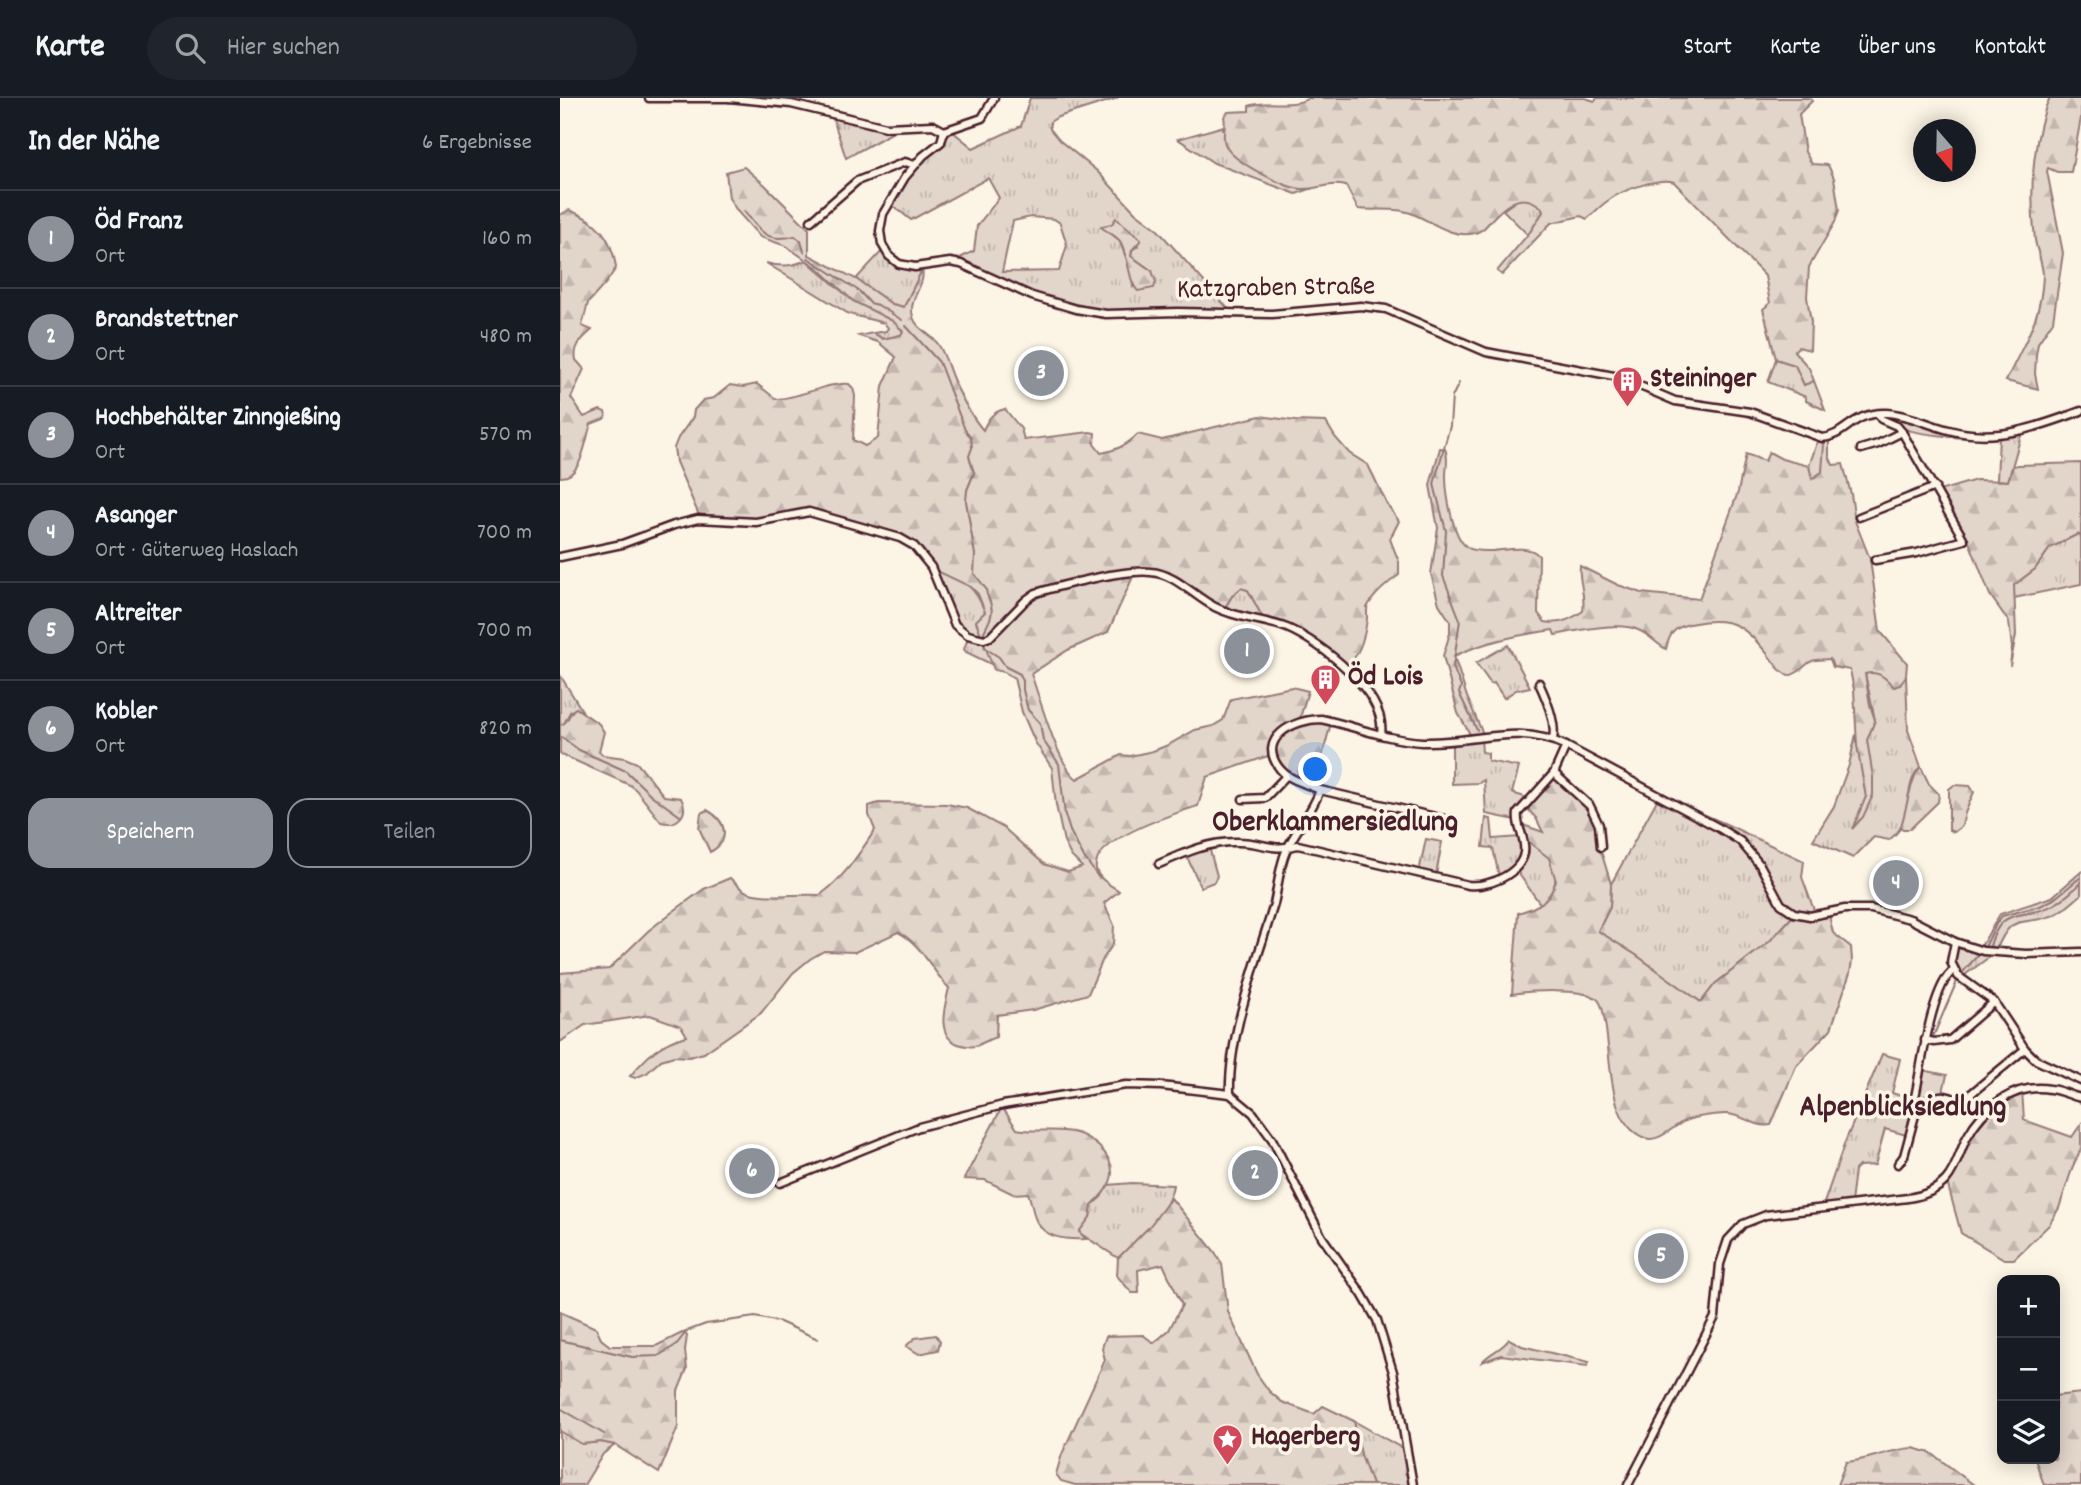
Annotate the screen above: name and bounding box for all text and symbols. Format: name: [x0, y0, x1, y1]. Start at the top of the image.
search box: [147, 17, 637, 80]
text: Karte: [35, 25, 105, 72]
icon: search: [171, 29, 209, 67]
text: Hier suchen: [227, 30, 340, 67]
text: Start: [1683, 31, 1732, 65]
text: Karte: [1770, 31, 1821, 65]
text: Über uns: [1859, 31, 1936, 65]
text: Kontakt: [1974, 31, 2046, 65]
north arrow: [1913, 119, 1976, 182]
text: In der Nähe: [28, 122, 160, 165]
text: 6 Ergebnisse: [422, 127, 532, 160]
text: Öd Franz: [95, 204, 183, 241]
text: 1: [48, 223, 54, 256]
text: 160 m: [482, 223, 532, 256]
text: Ort: [95, 241, 125, 274]
street label: Katzgraben Straße: [1176, 268, 1376, 312]
text: Brandstettner: [95, 302, 238, 339]
text: 2: [46, 321, 56, 354]
text: 480 m: [480, 321, 532, 354]
text: Ort: [95, 339, 125, 372]
pin: 3: [1018, 347, 1064, 399]
place label: Steininger: [1650, 361, 1757, 401]
building icon: Steininger: [1610, 364, 1644, 408]
text: Hochbehälter Zinngießing: [95, 400, 341, 437]
text: 3: [46, 419, 56, 452]
text: 570 m: [479, 419, 532, 452]
text: Ort: [95, 437, 125, 470]
text: Asanger: [95, 498, 177, 535]
text: 4: [46, 517, 56, 550]
text: 700 m: [477, 517, 532, 550]
text: Ort · Güterweg Haslach: [95, 535, 298, 568]
text: Altreiter: [95, 596, 182, 633]
text: 5: [46, 615, 56, 648]
text: 700 m: [477, 615, 532, 648]
pin: 1: [1224, 625, 1270, 677]
text: Ort: [95, 633, 125, 666]
place label: Öd Lois: [1348, 659, 1424, 699]
building icon: Öd Lois: [1308, 662, 1342, 706]
text: Kobler: [95, 694, 157, 731]
text: 6: [45, 713, 57, 746]
text: 820 m: [479, 713, 532, 746]
text: Ort: [95, 731, 125, 764]
your location: [1298, 752, 1332, 786]
button: Speichern: [28, 798, 273, 868]
button: Teilen: [287, 798, 532, 868]
district label: Oberklammersiedlung: [1212, 803, 1458, 846]
pin: 4: [1873, 857, 1919, 909]
district label: Alpenblicksiedlung: [1800, 1088, 2006, 1131]
pin: 6: [729, 1145, 775, 1197]
pin: 2: [1232, 1147, 1278, 1199]
pin: 5: [1638, 1230, 1684, 1282]
map controls: [1997, 1275, 2060, 1464]
button: +: [1997, 1275, 2060, 1338]
button: −: [1997, 1338, 2060, 1401]
button: layers: [1997, 1401, 2060, 1464]
place label: Hagerberg: [1251, 1419, 1361, 1459]
place icon: Hagerberg: [1211, 1422, 1245, 1466]

